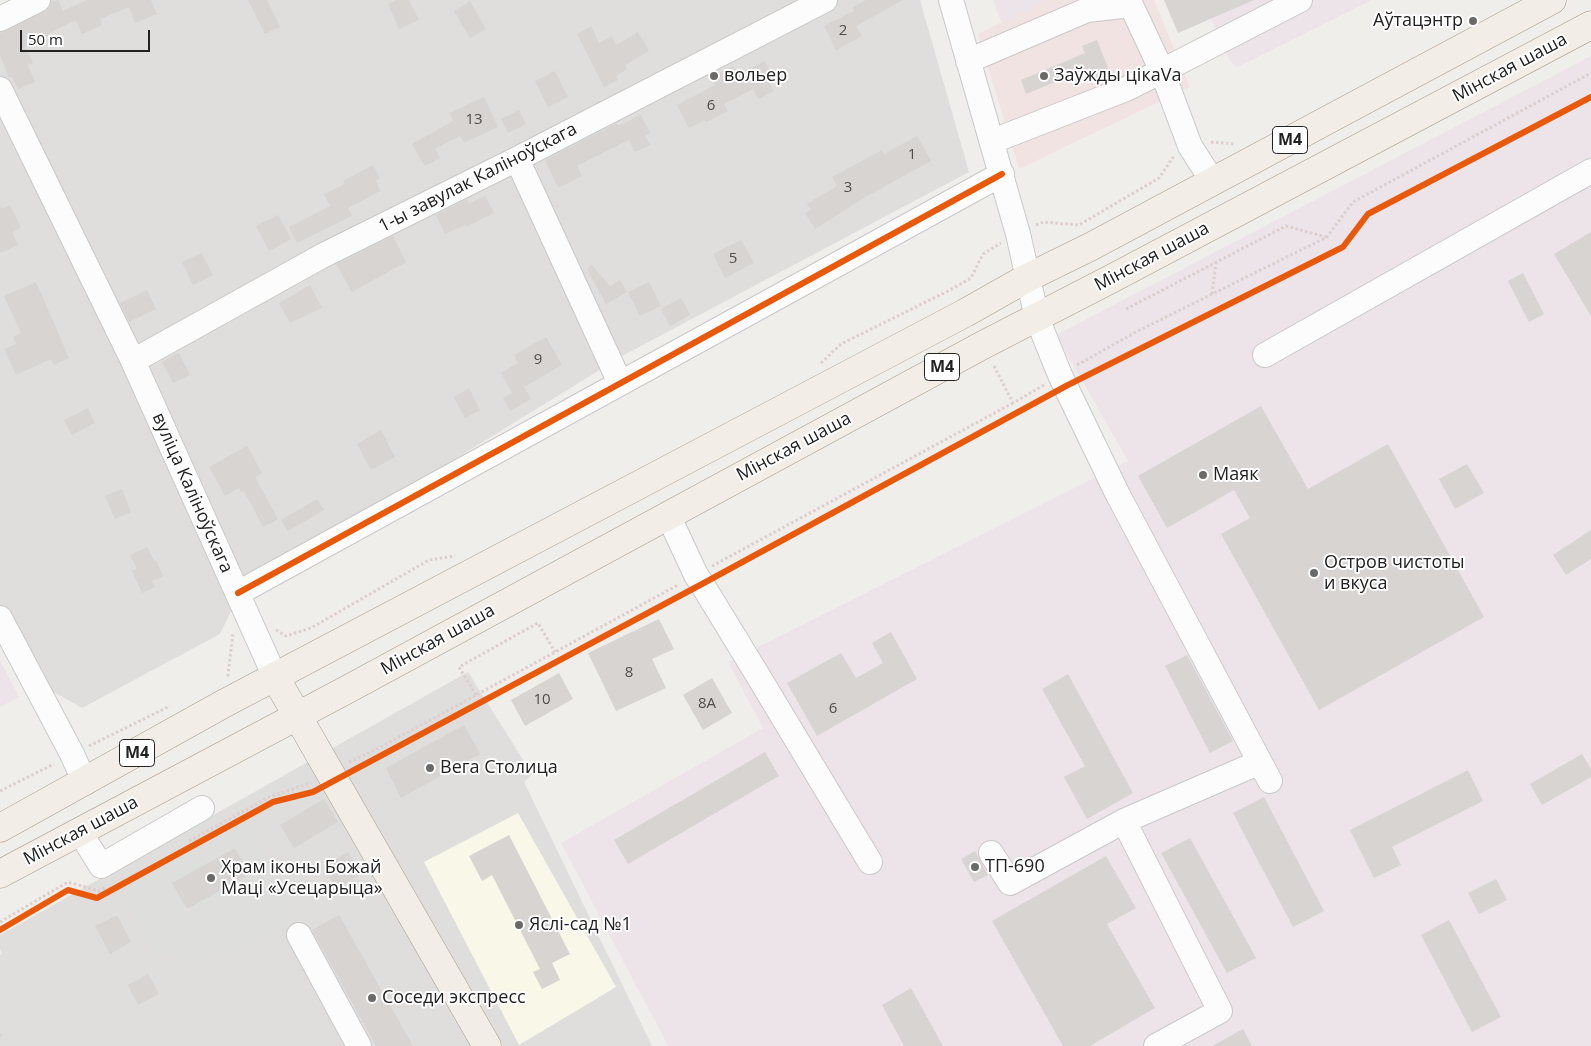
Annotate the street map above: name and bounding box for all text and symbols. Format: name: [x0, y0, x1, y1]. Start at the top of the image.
place label: Аўтацэнтр: [1373, 10, 1463, 32]
marker: Аўтацэнтр: [1467, 15, 1479, 27]
scale bar: [22, 20, 152, 52]
house number: 2: [839, 22, 847, 40]
text: 50 m: [28, 29, 63, 49]
street label: Мінская шаша: [1449, 29, 1571, 107]
place label: вольер: [724, 65, 787, 87]
place label: Заўжды цікаVа: [1054, 65, 1181, 87]
marker: вольер: [708, 70, 720, 82]
marker: Заўжды цікаVа: [1038, 70, 1050, 82]
house number: 6: [707, 97, 715, 115]
house number: 13: [465, 111, 483, 129]
street label: 1-ы завулак Каліноўскага: [375, 119, 581, 237]
road number: М4: [1272, 126, 1308, 154]
house number: 1: [908, 146, 916, 164]
house number: 3: [844, 179, 852, 197]
street label: Мінская шаша: [1091, 218, 1213, 296]
house number: 5: [729, 250, 737, 268]
house number: 9: [534, 351, 542, 369]
road number: М4: [924, 354, 960, 381]
street label: Мінская шаша: [733, 408, 855, 486]
street label: вуліца Каліноўскага: [147, 410, 237, 576]
place label: Маяк: [1213, 464, 1258, 486]
marker: Маяк: [1197, 469, 1209, 481]
place label: Остров чистоты и вкуса: [1324, 552, 1465, 594]
marker: Остров чистоты и вкуса: [1308, 567, 1320, 579]
street label: Мінская шаша: [377, 600, 499, 680]
house number: 8: [625, 664, 633, 682]
house number: 10: [533, 691, 551, 709]
house number: 8А: [698, 695, 716, 713]
house number: 6: [829, 700, 837, 718]
road number: М4: [120, 740, 154, 766]
place label: Вега Столица: [440, 757, 558, 779]
marker: Вега Столица: [424, 762, 436, 774]
street label: Мінская шаша: [20, 792, 142, 870]
place label: ТП-690: [985, 856, 1045, 878]
place label: Храм іконы Божай Маці «Усецарыца»: [221, 857, 383, 900]
marker: ТП-690: [969, 861, 981, 873]
marker: Храм іконы Божай Маці «Усецарыца»: [205, 872, 217, 884]
place label: Яслі-сад №1: [529, 914, 632, 936]
marker: Яслі-сад №1: [513, 919, 525, 931]
place label: Соседи экспресс: [382, 987, 526, 1009]
marker: Соседи экспресс: [366, 992, 378, 1004]

